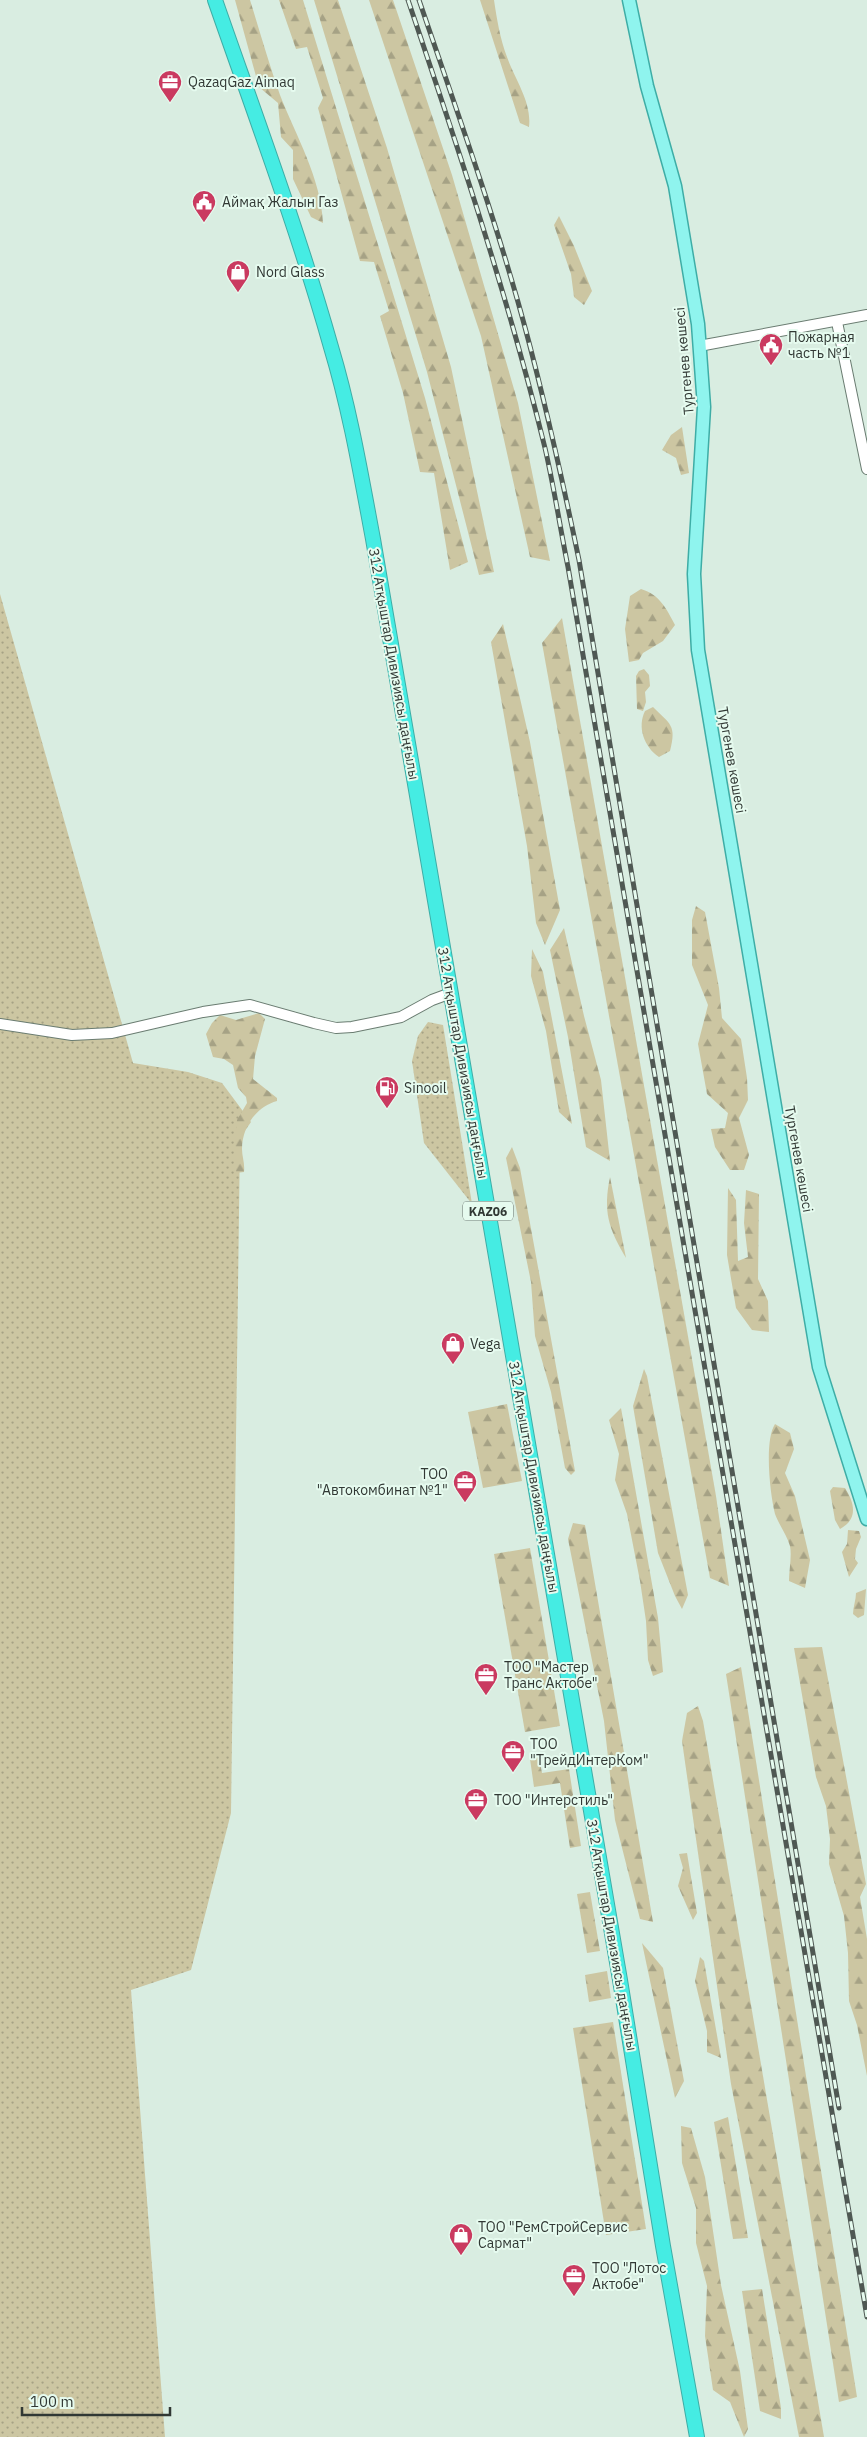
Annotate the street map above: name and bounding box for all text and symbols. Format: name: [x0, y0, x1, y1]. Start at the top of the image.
office icon: QazaqGaz Aimaq: [157, 69, 183, 103]
place label: QazaqGaz Aimaq: [188, 73, 295, 91]
public building icon: Аймақ Жалын Газ: [191, 189, 217, 223]
place label: Аймақ Жалын Газ: [222, 193, 339, 211]
shop icon: Nord Glass: [225, 259, 251, 293]
place label: Nord Glass: [256, 263, 325, 281]
street label: Тургенев көшесі: [670, 307, 698, 415]
place label: Пожарная часть №1: [788, 328, 855, 362]
public building icon: Пожарная часть №1: [758, 332, 784, 366]
street label: 312 Атқыштар Дивизиясы даңғылы: [365, 547, 423, 781]
street label: Тургенев көшесі: [714, 705, 750, 815]
street label: 312 Атқыштар Дивизиясы даңғылы: [434, 946, 492, 1180]
fuel station icon: Sinooil: [374, 1075, 400, 1109]
place label: Sinooil: [404, 1079, 447, 1097]
street label: Тургенев көшесі: [781, 1104, 817, 1214]
road number: KАZ06: [463, 1202, 513, 1220]
shop icon: Vega: [440, 1331, 466, 1365]
place label: Vega: [470, 1335, 501, 1353]
street label: 312 Атқыштар Дивизиясы даңғылы: [505, 1360, 563, 1594]
place label: ТОО "Автокомбинат №1": [317, 1465, 448, 1499]
office icon: ТОО "Автокомбинат №1": [452, 1469, 478, 1503]
place label: ТОО "Мастер Транс Актобе": [504, 1658, 598, 1692]
office icon: ТОО "Мастер Транс Актобе": [473, 1662, 499, 1696]
place label: ТОО "ТрейдИнтерКом": [530, 1735, 649, 1769]
office icon: ТОО "ТрейдИнтерКом": [500, 1739, 526, 1773]
office icon: ТОО "Интерстиль": [463, 1787, 489, 1821]
place label: ТОО "Интерстиль": [494, 1791, 613, 1809]
street label: 312 Атқыштар Дивизиясы даңғылы: [583, 1818, 641, 2052]
place label: ТОО "РемСтройСервис Сармат": [478, 2218, 627, 2252]
shop icon: ТОО "РемСтройСервис Сармат": [448, 2222, 474, 2256]
place label: ТОО "Лотос Актобе": [592, 2259, 666, 2293]
office icon: ТОО "Лотос Актобе": [561, 2263, 587, 2297]
scale bar: [22, 2384, 170, 2416]
text: 100 m: [30, 2392, 74, 2411]

